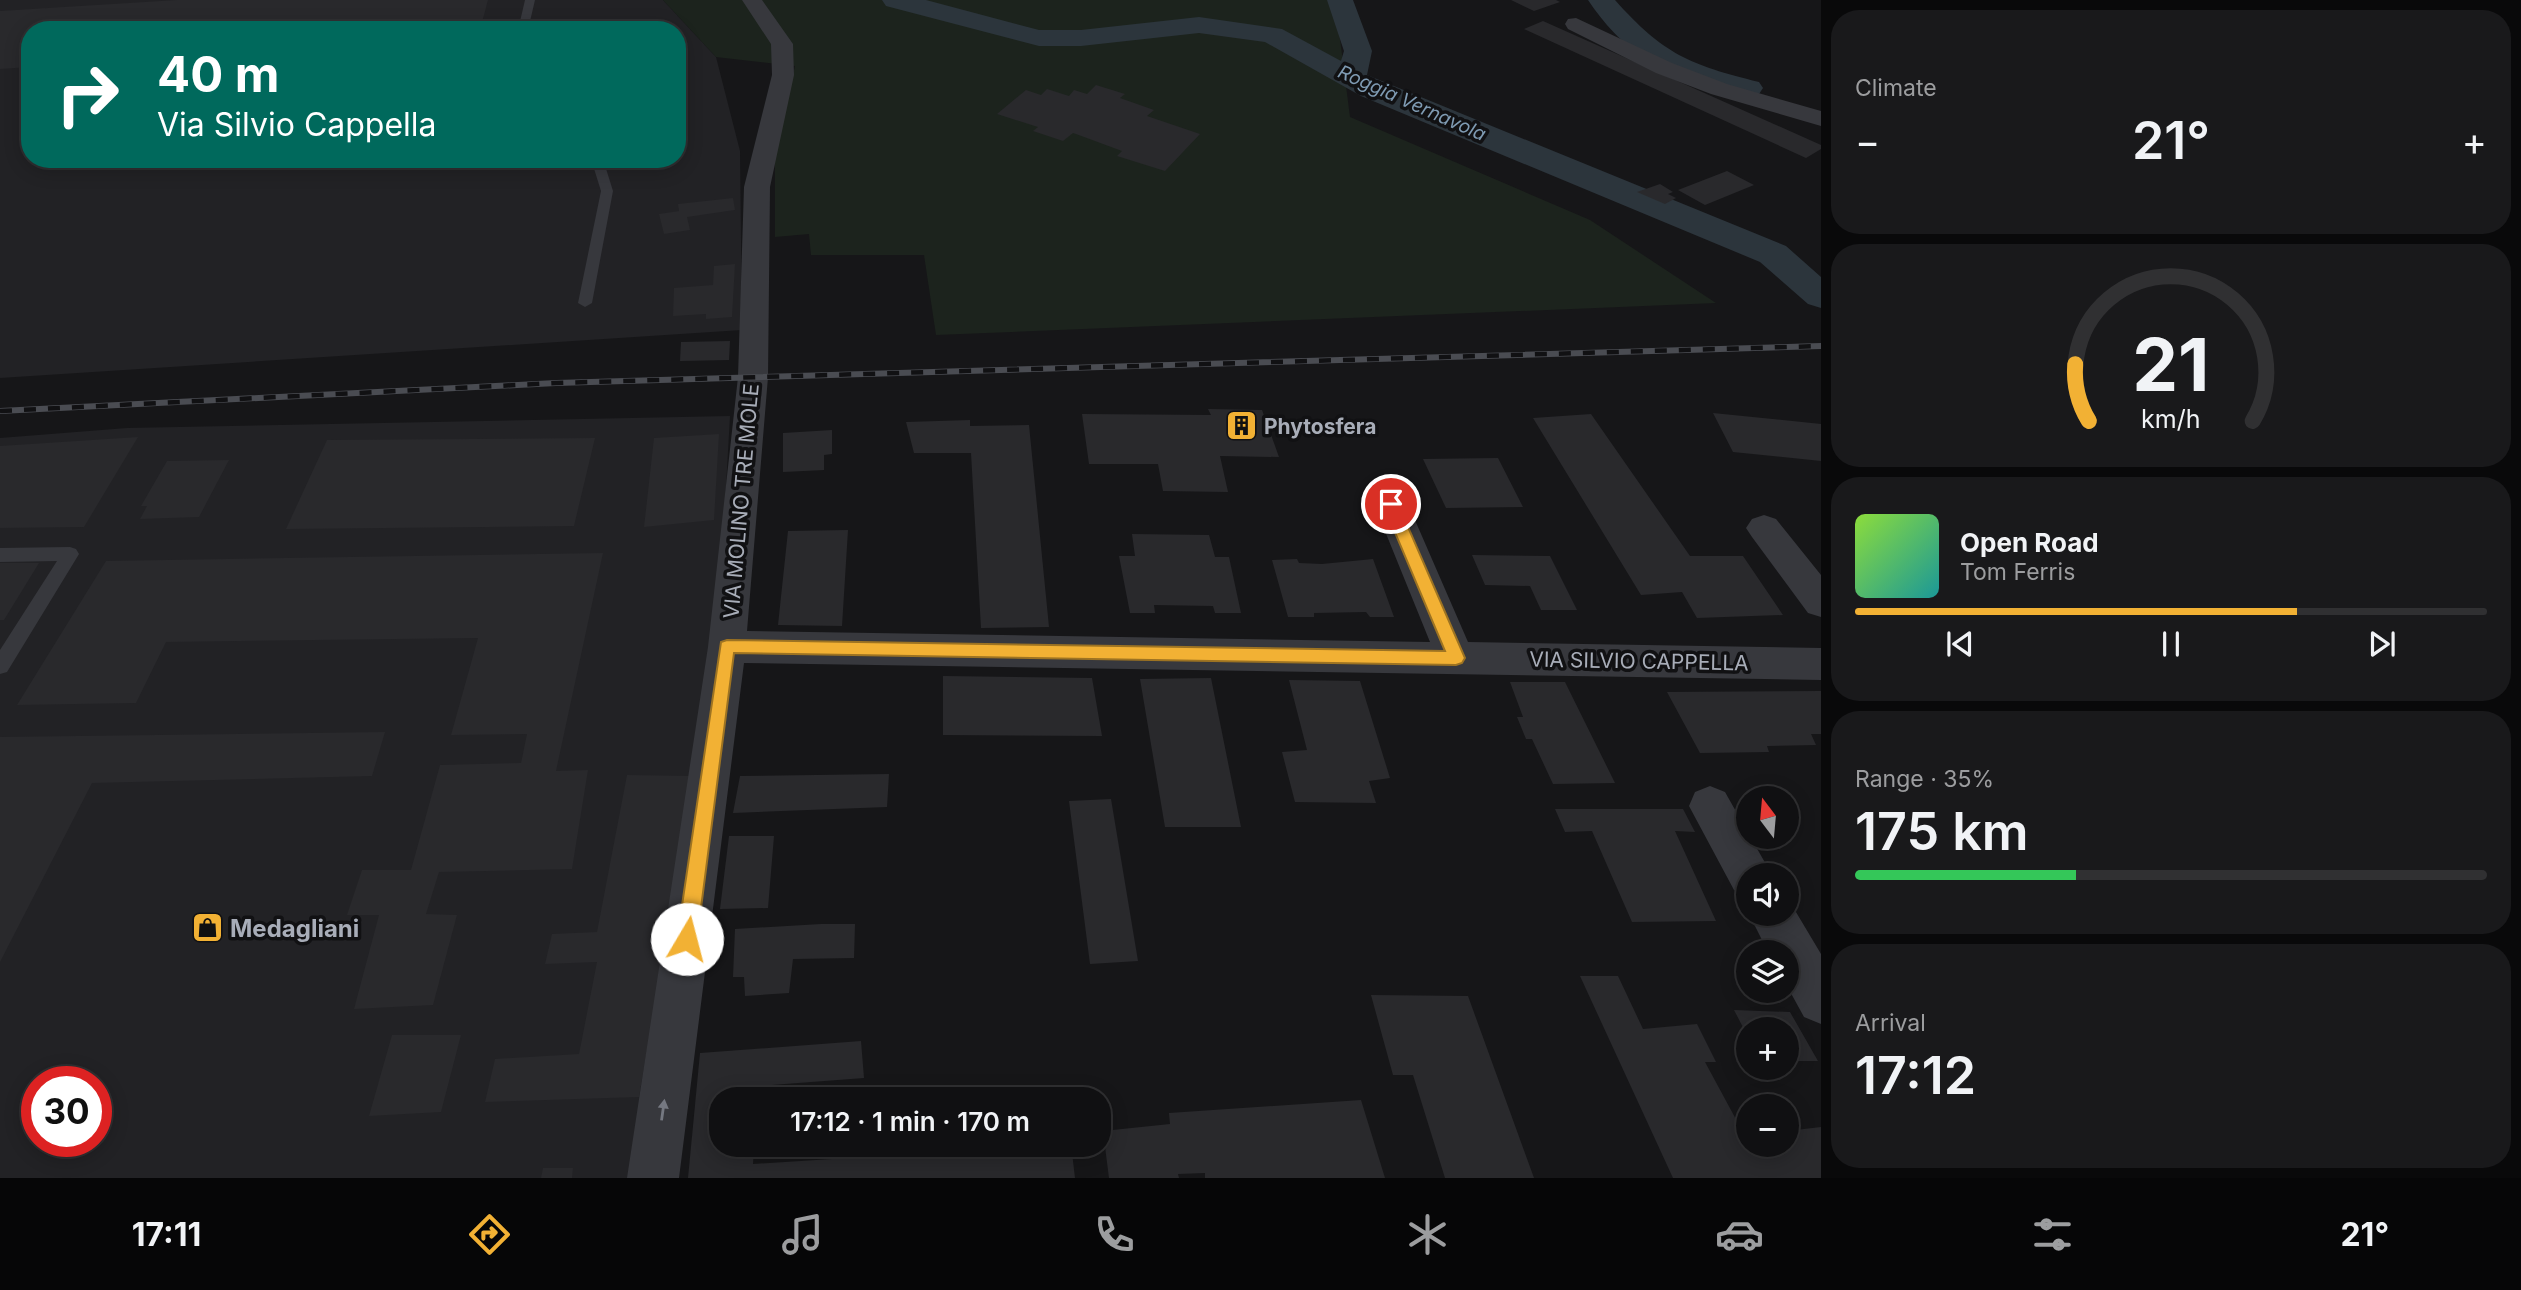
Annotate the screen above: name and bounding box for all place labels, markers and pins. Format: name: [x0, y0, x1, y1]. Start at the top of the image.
building icon: Phytosfera: [1224, 409, 1258, 443]
place label: Phytosfera: [1264, 414, 1376, 439]
pin: [1361, 474, 1421, 534]
shop icon: Medagliani: [190, 911, 224, 945]
place label: Medagliani: [230, 914, 359, 943]

